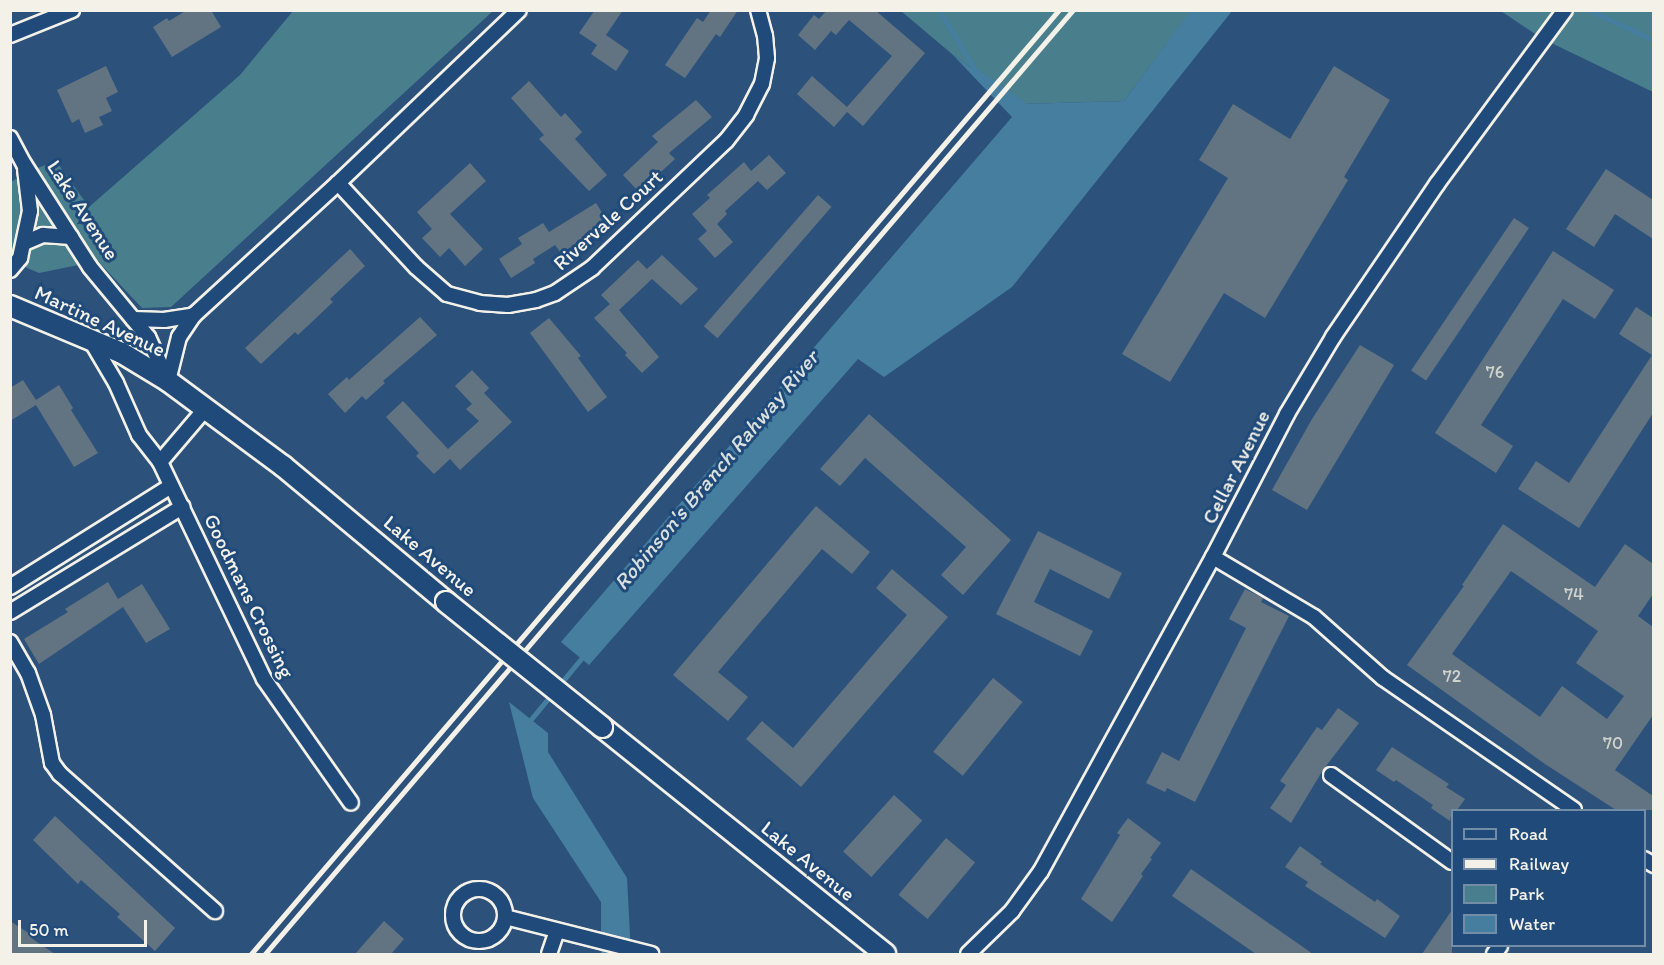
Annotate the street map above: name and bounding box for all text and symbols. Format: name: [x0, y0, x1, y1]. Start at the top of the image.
street label: Lake Avenue: [42, 156, 124, 264]
street label: Rivervale Court: [548, 164, 668, 276]
street label: Martine Avenue: [31, 280, 169, 362]
water label: Robinson's Branch Rahway River: [608, 345, 824, 595]
house number: 76: [1486, 361, 1504, 383]
street label: Cellar Avenue: [1197, 406, 1275, 528]
street label: Goodmans Crossing: [198, 509, 300, 683]
street label: Lake Avenue: [379, 510, 481, 602]
house number: 74: [1564, 583, 1584, 605]
house number: 72: [1443, 665, 1461, 687]
house number: 70: [1603, 732, 1623, 754]
legend: [1451, 809, 1646, 947]
street label: Lake Avenue: [756, 816, 860, 906]
text: Road: [1509, 823, 1548, 845]
text: Railway: [1509, 853, 1569, 875]
text: Park: [1509, 883, 1544, 905]
scale bar: [21, 908, 150, 946]
text: Water: [1509, 913, 1555, 935]
text: 50 m: [29, 919, 69, 941]

